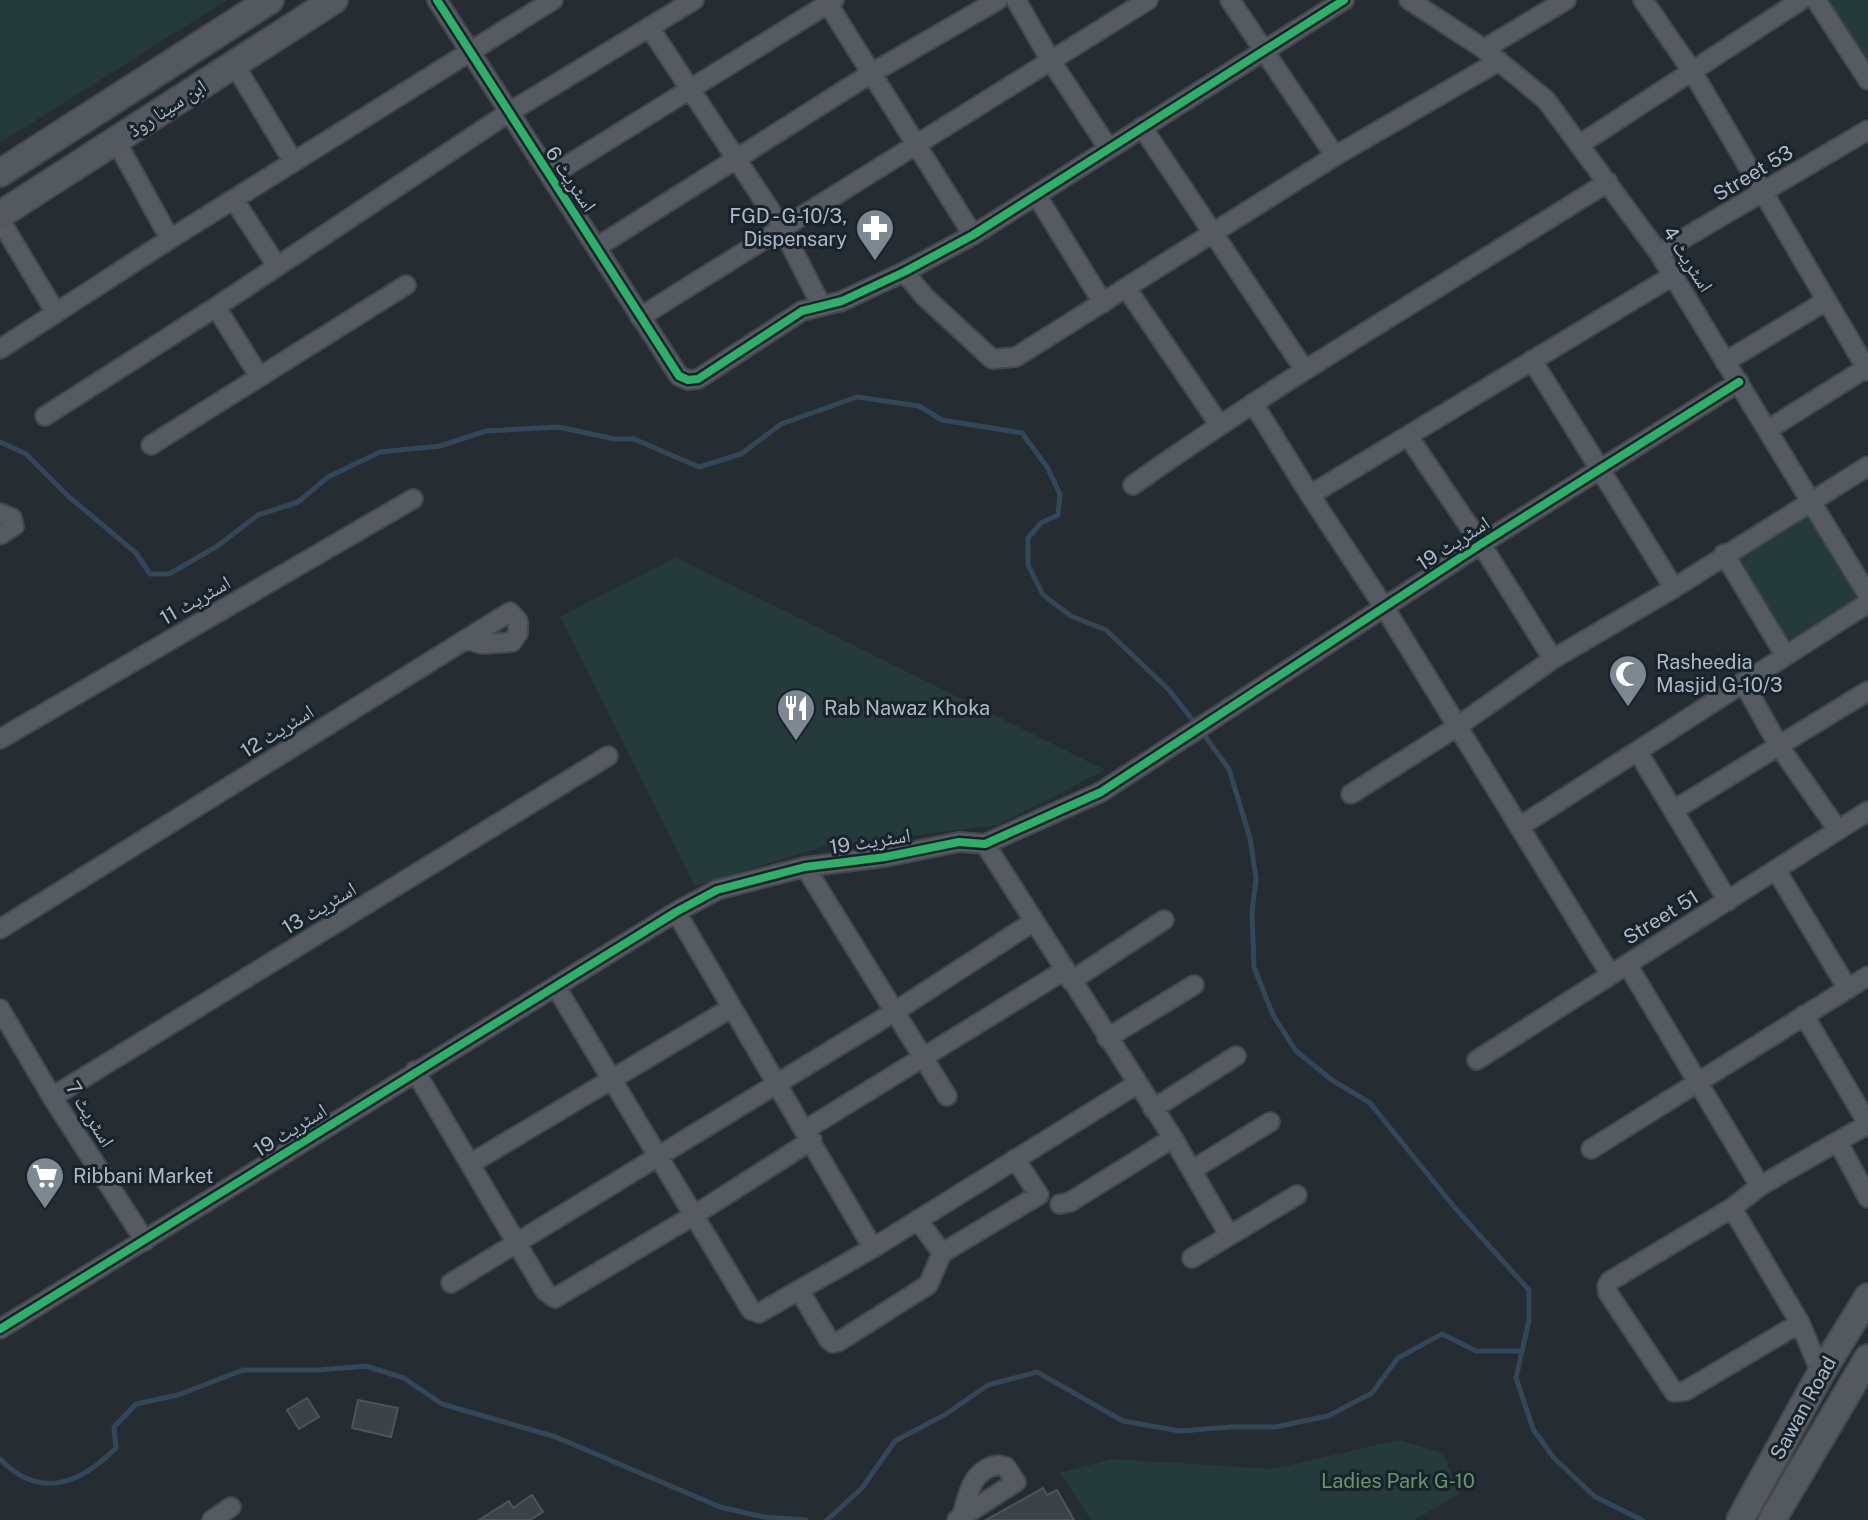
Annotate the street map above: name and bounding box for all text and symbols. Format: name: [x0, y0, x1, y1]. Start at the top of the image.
street label: ابن سینا روڈ: [123, 74, 211, 142]
street label: Street 53: [1709, 140, 1797, 206]
street label: اسٹریٹ 6: [540, 142, 602, 216]
place label: FGD - G-10/3, Dispensary: [729, 204, 847, 251]
pharmacy icon: FGD - G-10/3, Dispensary: [854, 207, 896, 262]
street label: اسٹریٹ 4: [1658, 221, 1718, 297]
street label: اسٹریٹ 19: [1412, 511, 1494, 575]
street label: اسٹریٹ 11: [155, 570, 235, 630]
place label: Rasheedia Masjid G-10/3: [1656, 650, 1783, 697]
mosque icon: Rasheedia Masjid G-10/3: [1607, 653, 1649, 708]
restaurant icon: Rab Nawaz Khoka: [775, 687, 817, 742]
place label: Rab Nawaz Khoka: [824, 696, 990, 720]
street label: اسٹریٹ 12: [236, 699, 318, 763]
street label: اسٹریٹ 19: [828, 823, 912, 859]
street label: اسٹریٹ 13: [278, 877, 360, 939]
street label: Street 51: [1619, 885, 1703, 949]
street label: اسٹریٹ 7: [60, 1077, 120, 1151]
street label: اسٹریٹ 19: [249, 1098, 331, 1162]
supermarket icon: Ribbani Market: [24, 1155, 66, 1210]
place label: Ribbani Market: [73, 1164, 214, 1188]
street label: Sawan Road: [1765, 1352, 1841, 1464]
park label: Ladies Park G-10: [1321, 1469, 1475, 1493]

